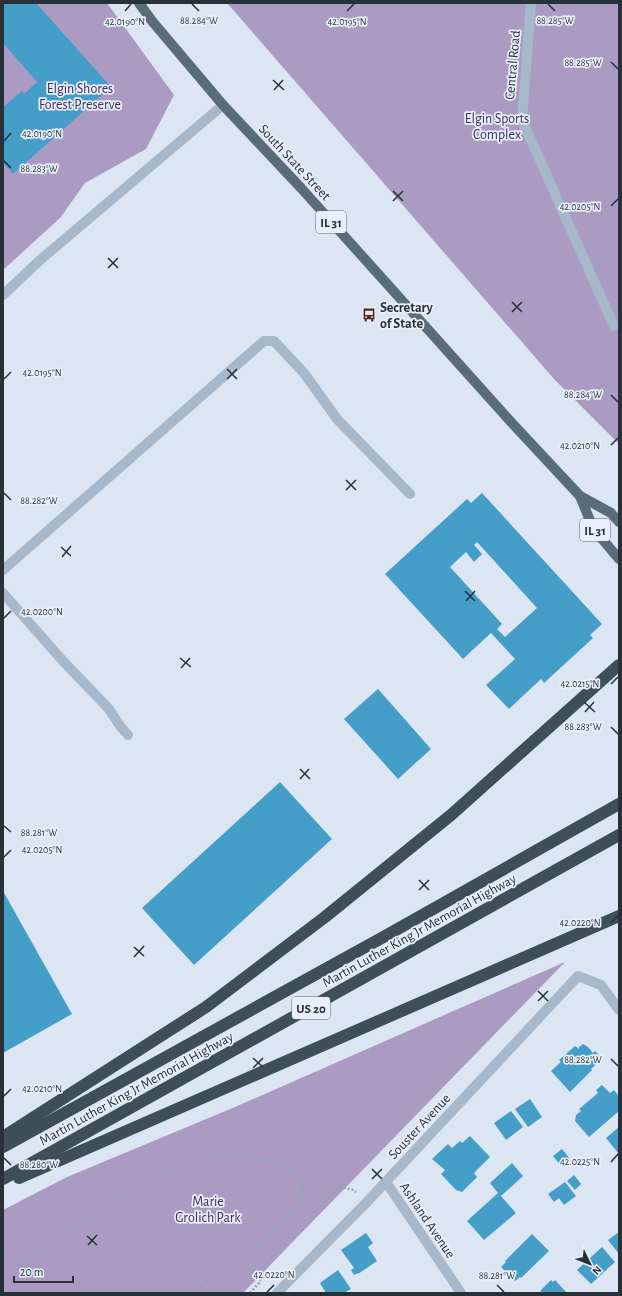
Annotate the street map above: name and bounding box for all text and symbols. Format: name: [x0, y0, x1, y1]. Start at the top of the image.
text: 88.284°W: [180, 16, 218, 26]
text: 88.285°W: [536, 16, 574, 26]
text: 42.0190°N: [105, 17, 145, 27]
text: 42.0195°N: [327, 17, 367, 27]
street label: Central Road: [503, 30, 523, 100]
text: 88.285°W: [564, 58, 602, 68]
park label: Elgin Shores Forest Preserve: [39, 82, 121, 112]
park label: Elgin Sports Complex: [465, 112, 529, 142]
street label: South State Street: [256, 122, 333, 204]
text: 42.0190°N: [22, 129, 62, 139]
text: 88.283°W: [20, 164, 58, 174]
text: 42.0205°N: [560, 202, 600, 212]
road number: IL 31: [316, 211, 346, 233]
place label: Secretary of State: [380, 301, 433, 331]
bus stop icon: Secretary of State: [361, 307, 377, 323]
text: 42.0195°N: [22, 368, 62, 378]
text: 88.284°W: [564, 390, 602, 400]
text: 42.0210°N: [560, 441, 600, 451]
text: 88.282°W: [20, 496, 58, 506]
road number: IL 31: [580, 519, 610, 541]
text: 42.0200°N: [21, 607, 63, 617]
text: 42.0215°N: [561, 679, 599, 689]
text: 88.283°W: [564, 722, 602, 732]
text: 88.281°W: [21, 828, 57, 838]
text: 42.0205°N: [22, 845, 62, 855]
street label: Martin Luther King Jr Memorial Highway: [320, 872, 519, 990]
text: 42.0220°N: [559, 918, 601, 928]
road number: US 20: [292, 997, 330, 1019]
street label: Martin Luther King Jr Memorial Highway: [37, 1030, 236, 1148]
text: 88.282°W: [564, 1055, 602, 1065]
text: 42.0210°N: [22, 1084, 62, 1094]
street label: Souster Avenue: [386, 1091, 453, 1162]
text: 42.0225°N: [560, 1157, 600, 1167]
text: 88.280°W: [20, 1160, 58, 1170]
street label: Ashland Avenue: [397, 1180, 458, 1261]
park label: Marie Grolich Park: [175, 1195, 241, 1225]
north arrow: [570, 1244, 610, 1284]
scale bar: [14, 1258, 73, 1284]
text: N: [590, 1264, 604, 1277]
text: 20 m: [20, 1266, 43, 1278]
text: 42.0220°N: [253, 1270, 295, 1280]
text: 88.281°W: [479, 1271, 515, 1281]

